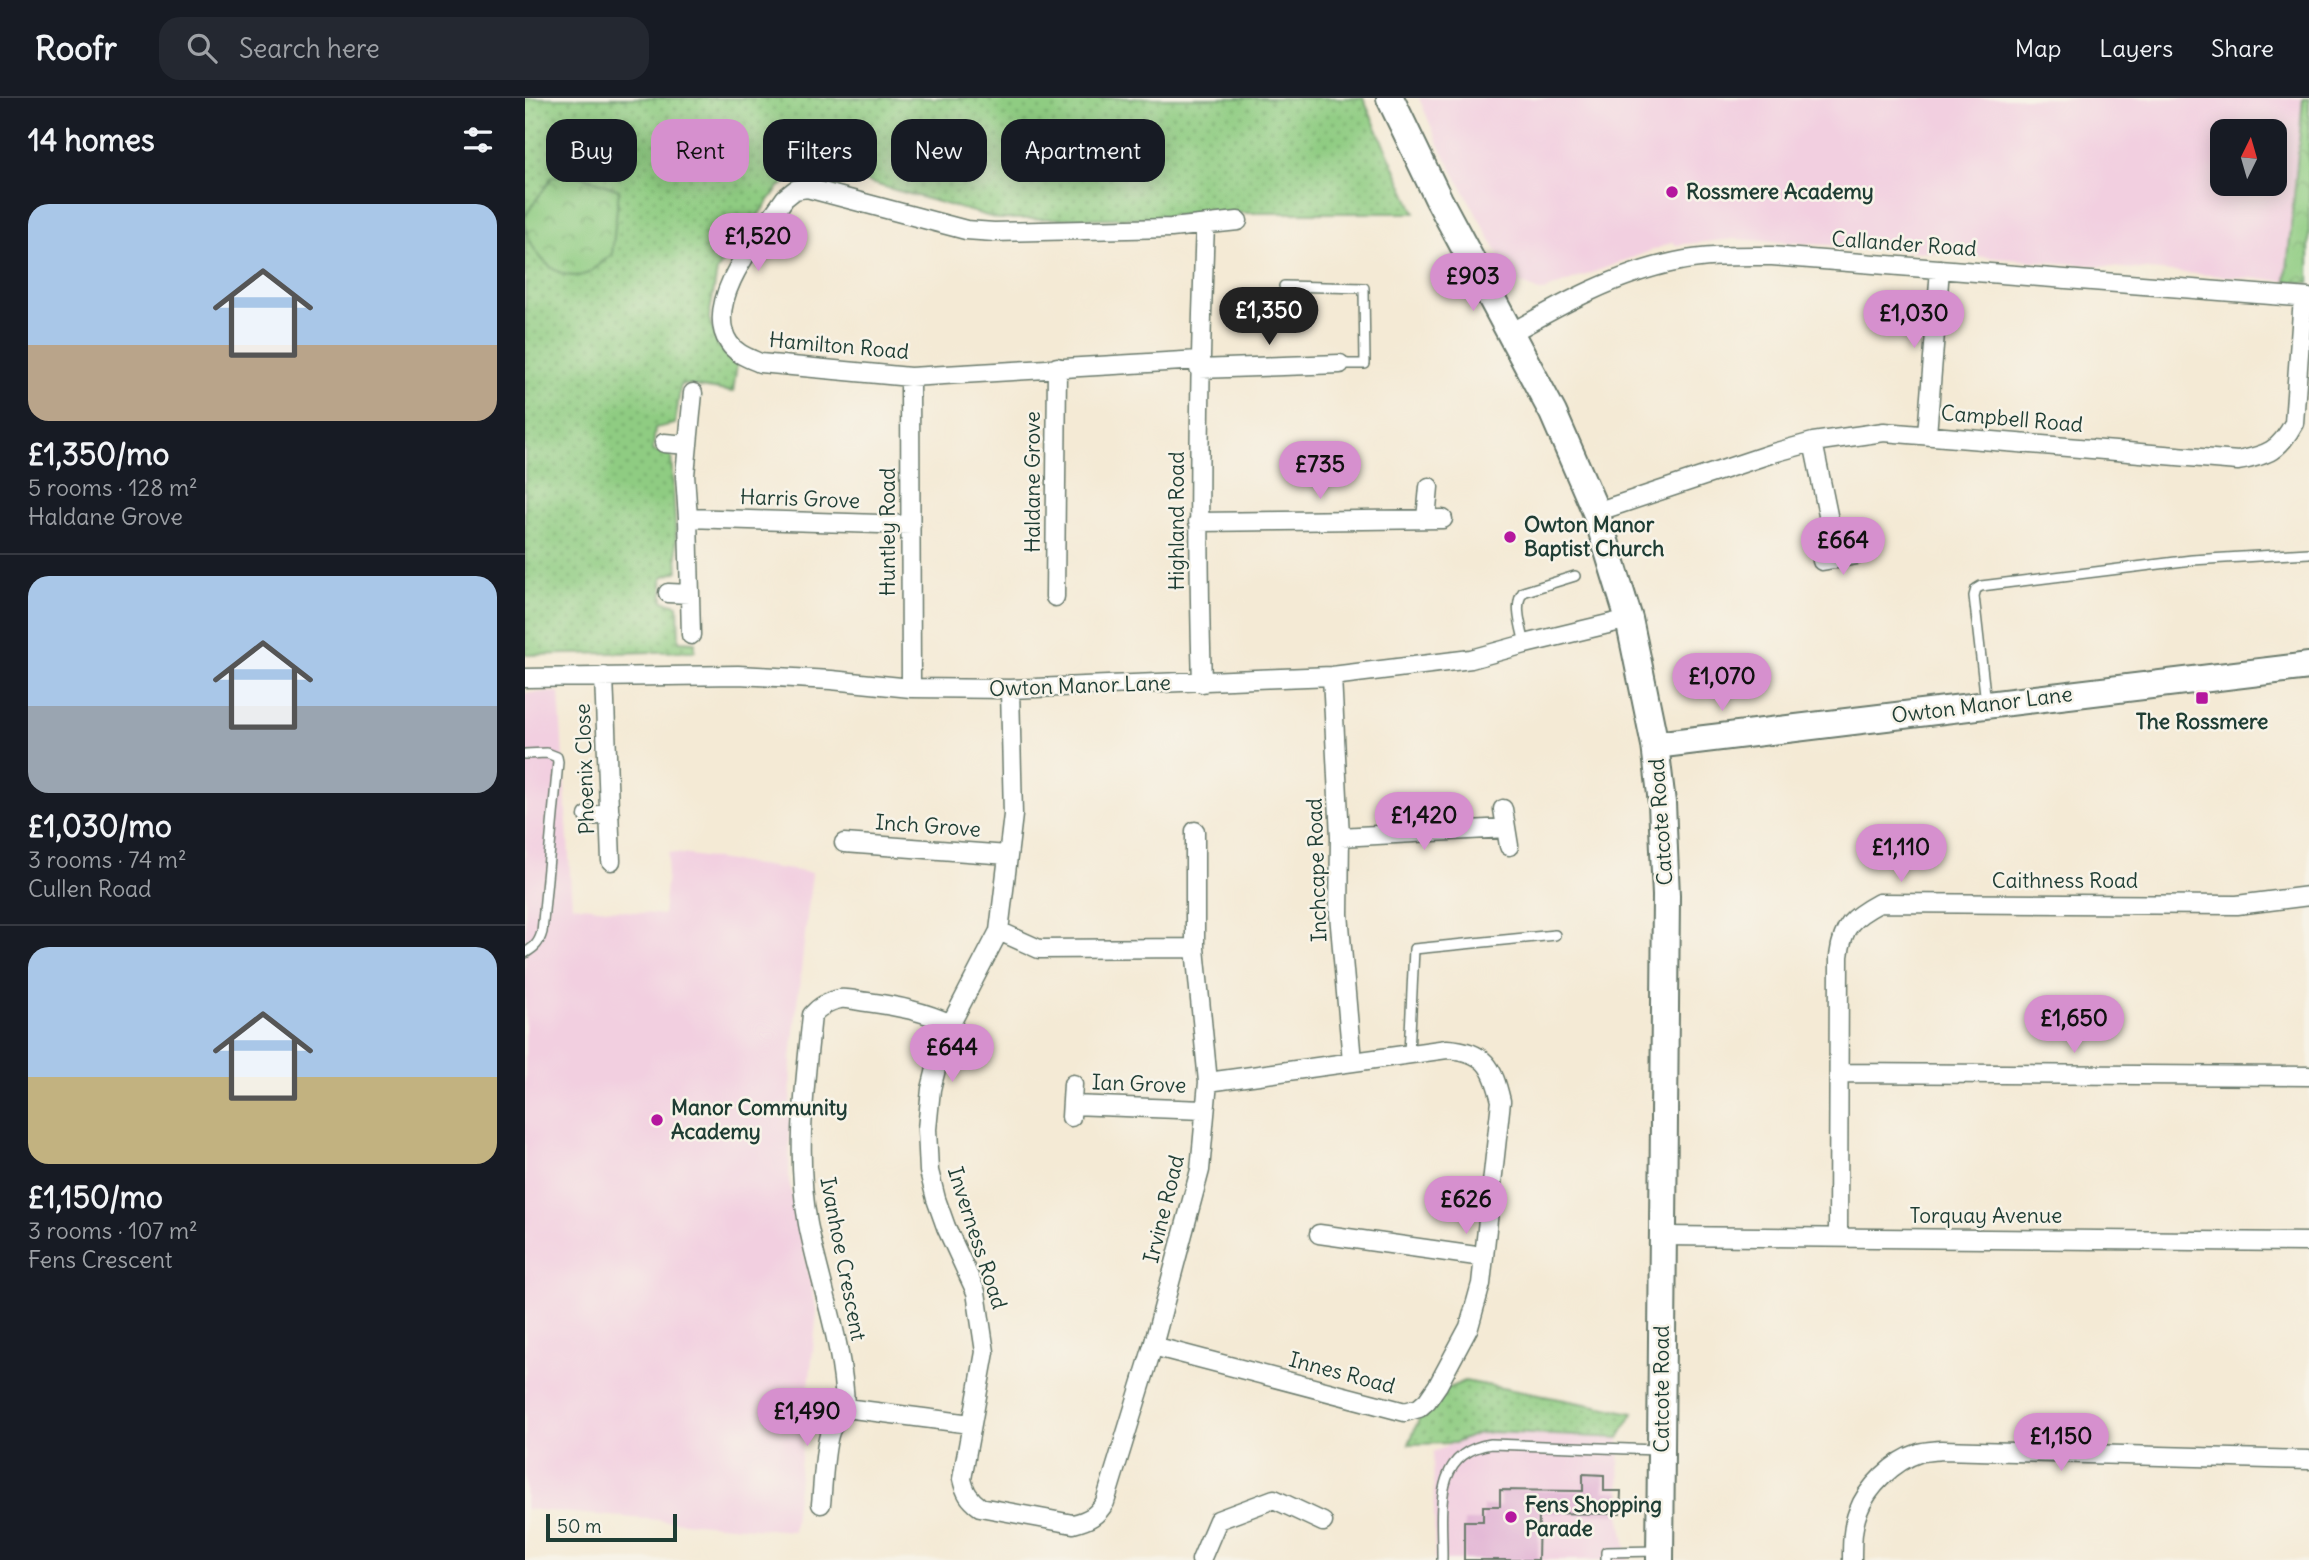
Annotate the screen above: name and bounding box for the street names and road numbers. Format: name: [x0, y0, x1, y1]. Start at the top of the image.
street label: Callander Road: [1830, 225, 1978, 262]
street label: Hamilton Road: [768, 326, 910, 365]
street label: Campbell Road: [1940, 399, 2084, 438]
street label: Haldane Grove: [1019, 411, 1046, 553]
street label: Highland Road: [1163, 451, 1190, 591]
street label: Huntley Road: [874, 468, 901, 596]
street label: Harris Grove: [739, 483, 861, 514]
street label: Owton Manor Lane: [989, 669, 1171, 702]
street label: Owton Manor Lane: [1890, 680, 2074, 729]
street label: Phoenix Close: [569, 703, 600, 835]
street label: Catcote Road: [1643, 758, 1678, 886]
street label: Inchcape Road: [1300, 798, 1333, 942]
street label: Inch Grove: [874, 808, 982, 843]
street label: Caithness Road: [1992, 867, 2138, 894]
street label: Ian Grove: [1091, 1068, 1187, 1099]
street label: Irvine Road: [1137, 1152, 1190, 1266]
street label: Inverness Road: [942, 1163, 1013, 1312]
street label: Ivanhoe Crescent: [814, 1175, 873, 1343]
street label: Torquay Avenue: [1910, 1202, 2062, 1229]
street label: Catcote Road: [1648, 1325, 1675, 1453]
street label: Innes Road: [1286, 1345, 1398, 1400]

